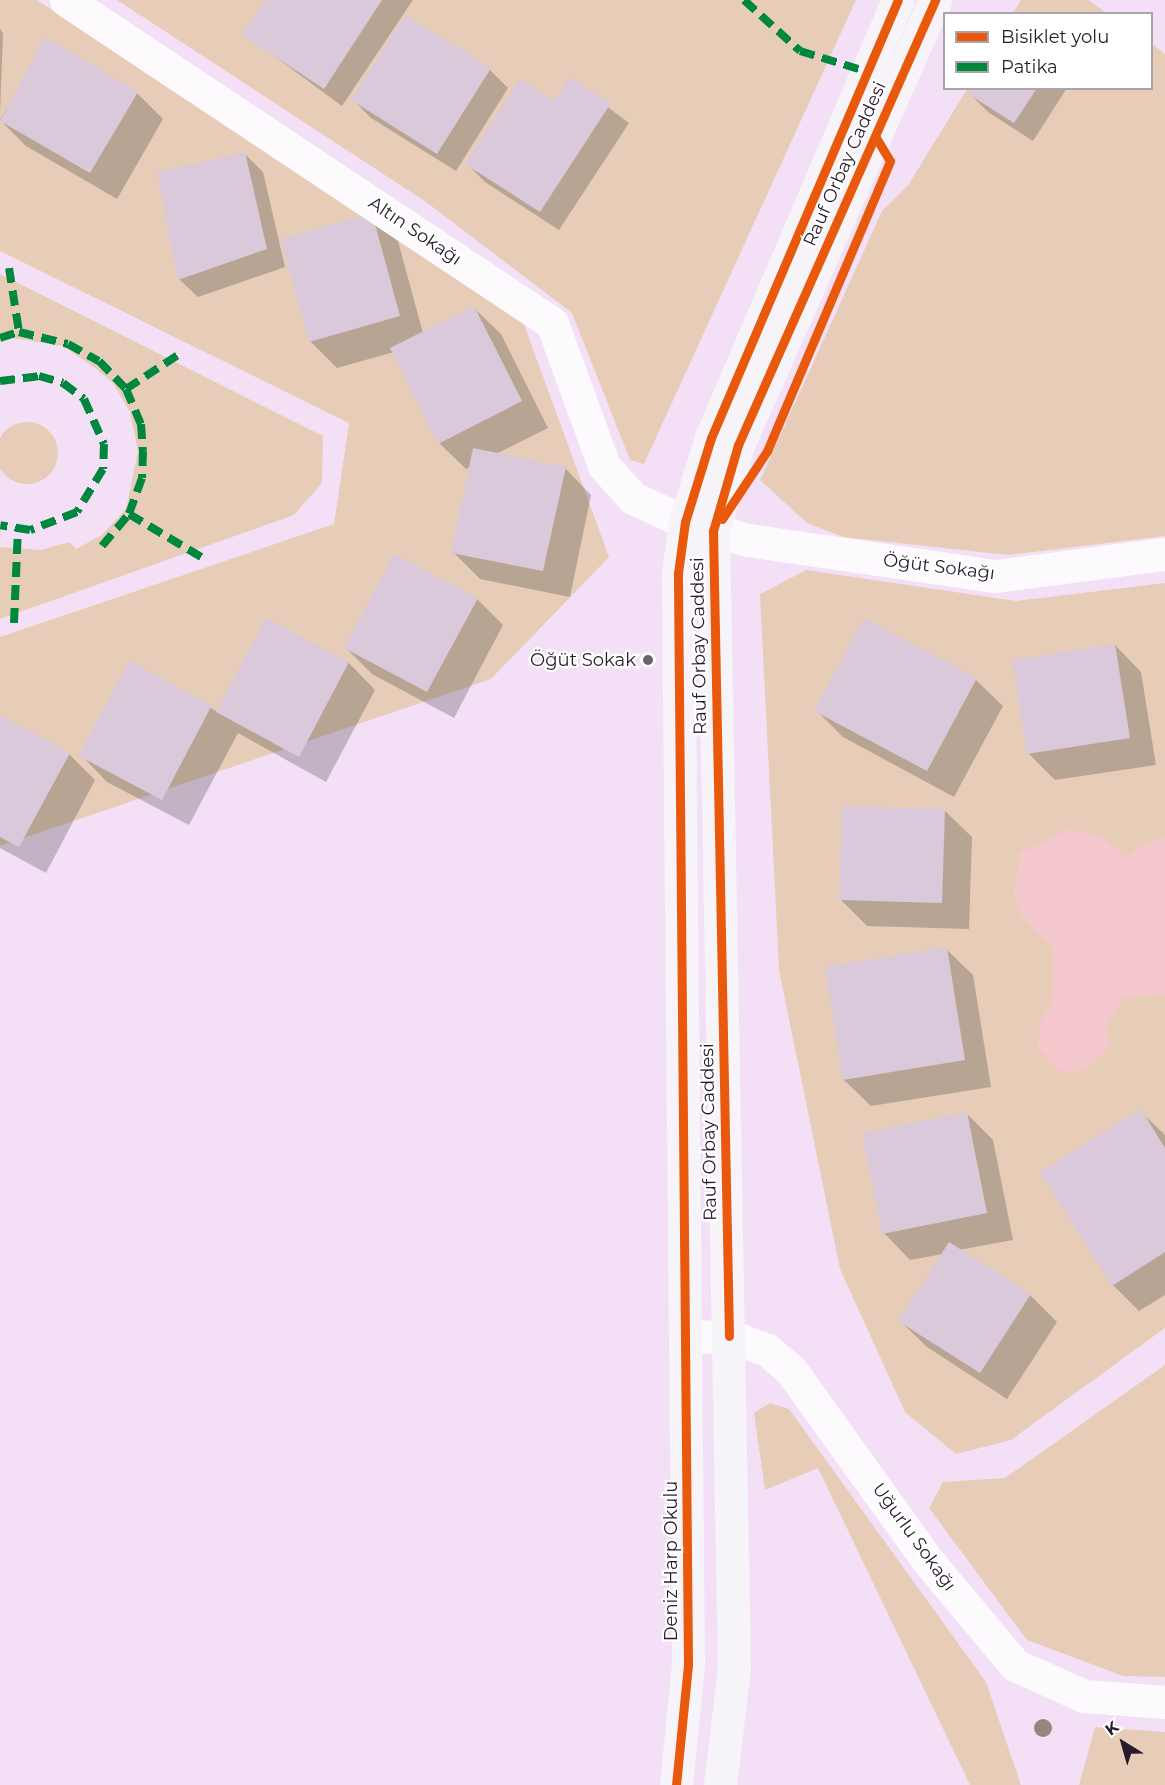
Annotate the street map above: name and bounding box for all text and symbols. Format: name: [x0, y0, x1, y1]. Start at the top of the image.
legend: [943, 12, 1153, 90]
text: Bisiklet yolu: [1001, 26, 1109, 48]
text: Patika: [1001, 56, 1058, 78]
street label: Rauf Orbay Caddesi: [799, 78, 891, 250]
street label: Altın Sokağı: [364, 192, 466, 270]
street label: Öğüt Sokağı: [882, 549, 996, 585]
street label: Rauf Orbay Caddesi: [687, 557, 711, 735]
place label: Öğüt Sokak: [530, 649, 636, 671]
marker: Öğüt Sokak: [641, 653, 655, 667]
street label: Rauf Orbay Caddesi: [697, 1043, 721, 1221]
street label: Uğurlu Sokağı: [868, 1479, 960, 1595]
street label: Deniz Harp Okulu: [660, 1481, 682, 1641]
north arrow: [1093, 1713, 1153, 1773]
text: K: [1101, 1717, 1122, 1739]

